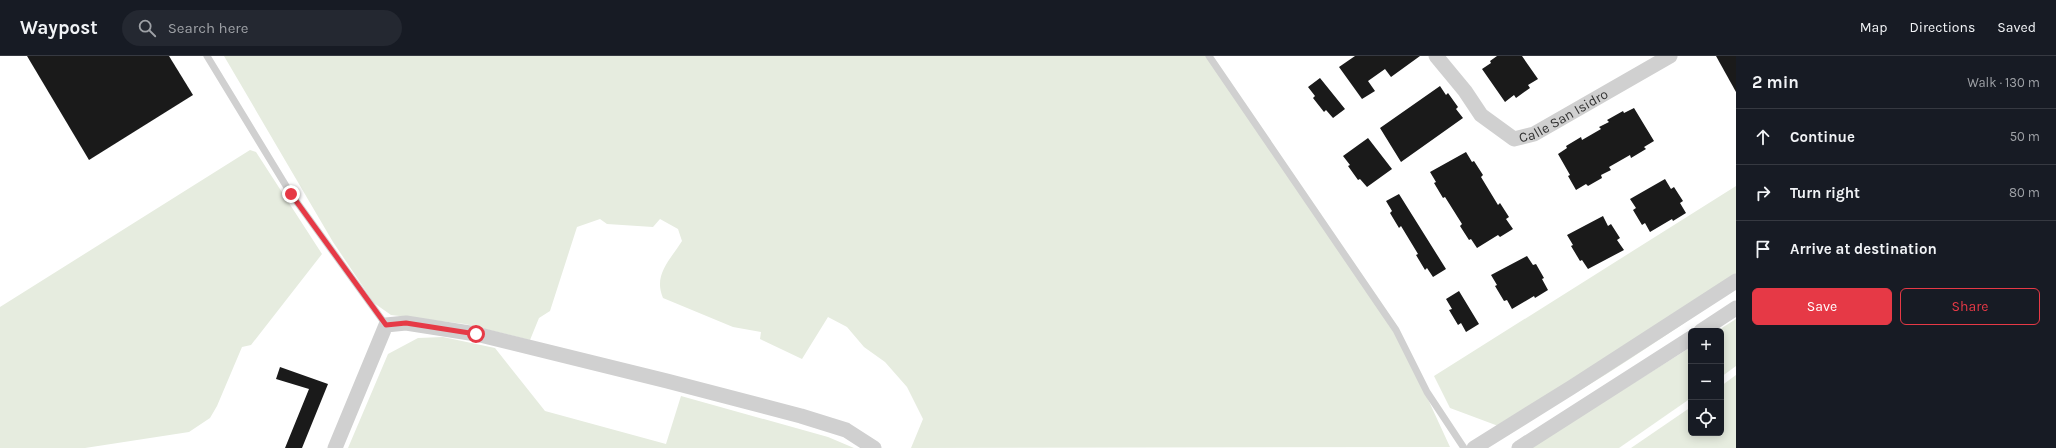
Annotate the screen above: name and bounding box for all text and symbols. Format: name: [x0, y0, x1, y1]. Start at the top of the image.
search box: [122, 10, 402, 46]
text: Waypost: [20, 17, 98, 39]
icon: search: [136, 17, 158, 39]
text: Search here: [168, 19, 248, 37]
text: Map: [1860, 19, 1888, 36]
text: Directions: [1910, 19, 1975, 36]
text: Saved: [1997, 19, 2036, 36]
text: 2 min: [1752, 72, 1799, 92]
text: Walk · 130 m: [1967, 75, 2040, 90]
street label: Calle San Isidro: [1517, 85, 1611, 146]
icon: ahead: [1752, 126, 1774, 148]
text: Continue: [1790, 128, 1855, 146]
text: 50 m: [2010, 129, 2040, 144]
icon: right: [1752, 182, 1774, 204]
text: Turn right: [1790, 184, 1860, 202]
route end: [282, 185, 300, 203]
text: 80 m: [2009, 185, 2040, 200]
icon: arrive: [1752, 238, 1774, 260]
text: Arrive at destination: [1790, 240, 1937, 258]
button: Save: [1752, 288, 1892, 325]
button: Share: [1900, 288, 2040, 325]
route start: [467, 325, 485, 343]
map controls: [1688, 328, 1724, 436]
button: +: [1688, 328, 1724, 364]
button: −: [1688, 364, 1724, 400]
button: locate: [1688, 400, 1724, 436]

